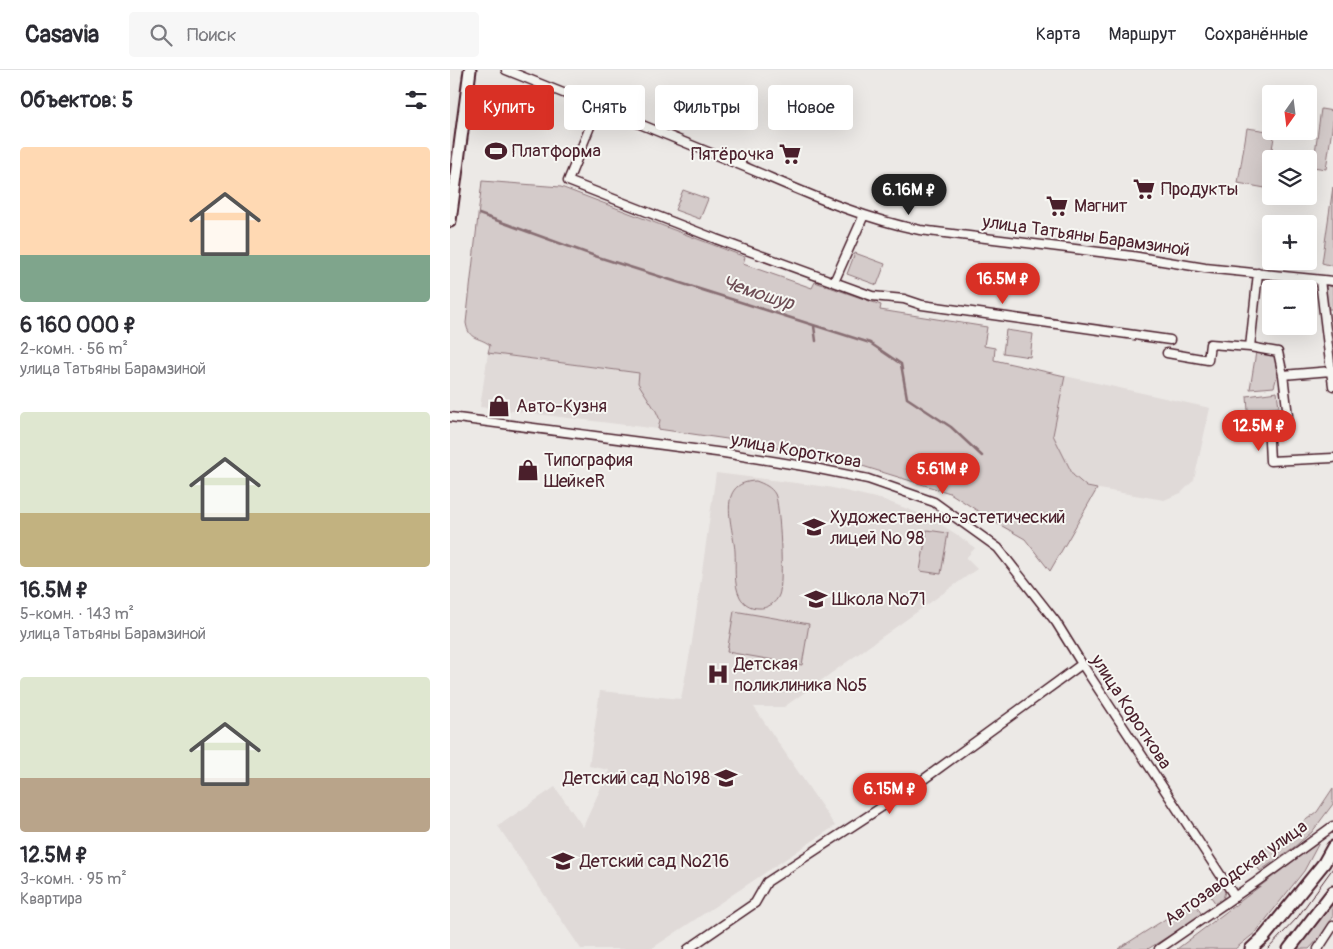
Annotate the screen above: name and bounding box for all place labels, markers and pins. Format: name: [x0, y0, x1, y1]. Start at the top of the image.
sports icon: Платформа: [483, 138, 509, 164]
place label: Платформа: [512, 140, 601, 163]
supermarket icon: Пятёрочка: [777, 141, 803, 167]
place label: Пятёрочка: [691, 143, 774, 166]
pin: 6.16M ₽: [863, 174, 955, 216]
supermarket icon: Продукты: [1131, 176, 1157, 202]
place label: Продукты: [1161, 178, 1238, 201]
supermarket icon: Магнит: [1044, 193, 1070, 219]
place label: Магнит: [1074, 195, 1127, 218]
pin: 16.5M ₽: [957, 262, 1049, 305]
shop icon: Авто-Кузня: [486, 393, 512, 419]
place label: Авто-Кузня: [516, 395, 607, 418]
pin: 12.5M ₽: [1213, 410, 1305, 452]
place label: Типография ШейкеR: [544, 449, 633, 493]
pin: 5.61M ₽: [897, 452, 989, 495]
shop icon: Типография ШейкеR: [515, 457, 541, 483]
place label: Художественно-эстетический лицей № 98: [830, 506, 1065, 550]
school or university icon: Художественно-эстетический лицей № 98: [801, 514, 827, 540]
school or university icon: Школа №71: [803, 586, 829, 612]
place label: Школа №71: [832, 588, 926, 611]
place label: Детская поликлиника №5: [733, 653, 867, 697]
hospital icon: Детская поликлиника №5: [705, 661, 731, 687]
school or university icon: Детский сад №198: [713, 765, 739, 791]
place label: Детский сад №198: [562, 767, 710, 790]
pin: 6.15M ₽: [844, 772, 936, 815]
school or university icon: Детский сад №216: [550, 848, 576, 874]
place label: Детский сад №216: [579, 850, 729, 873]

